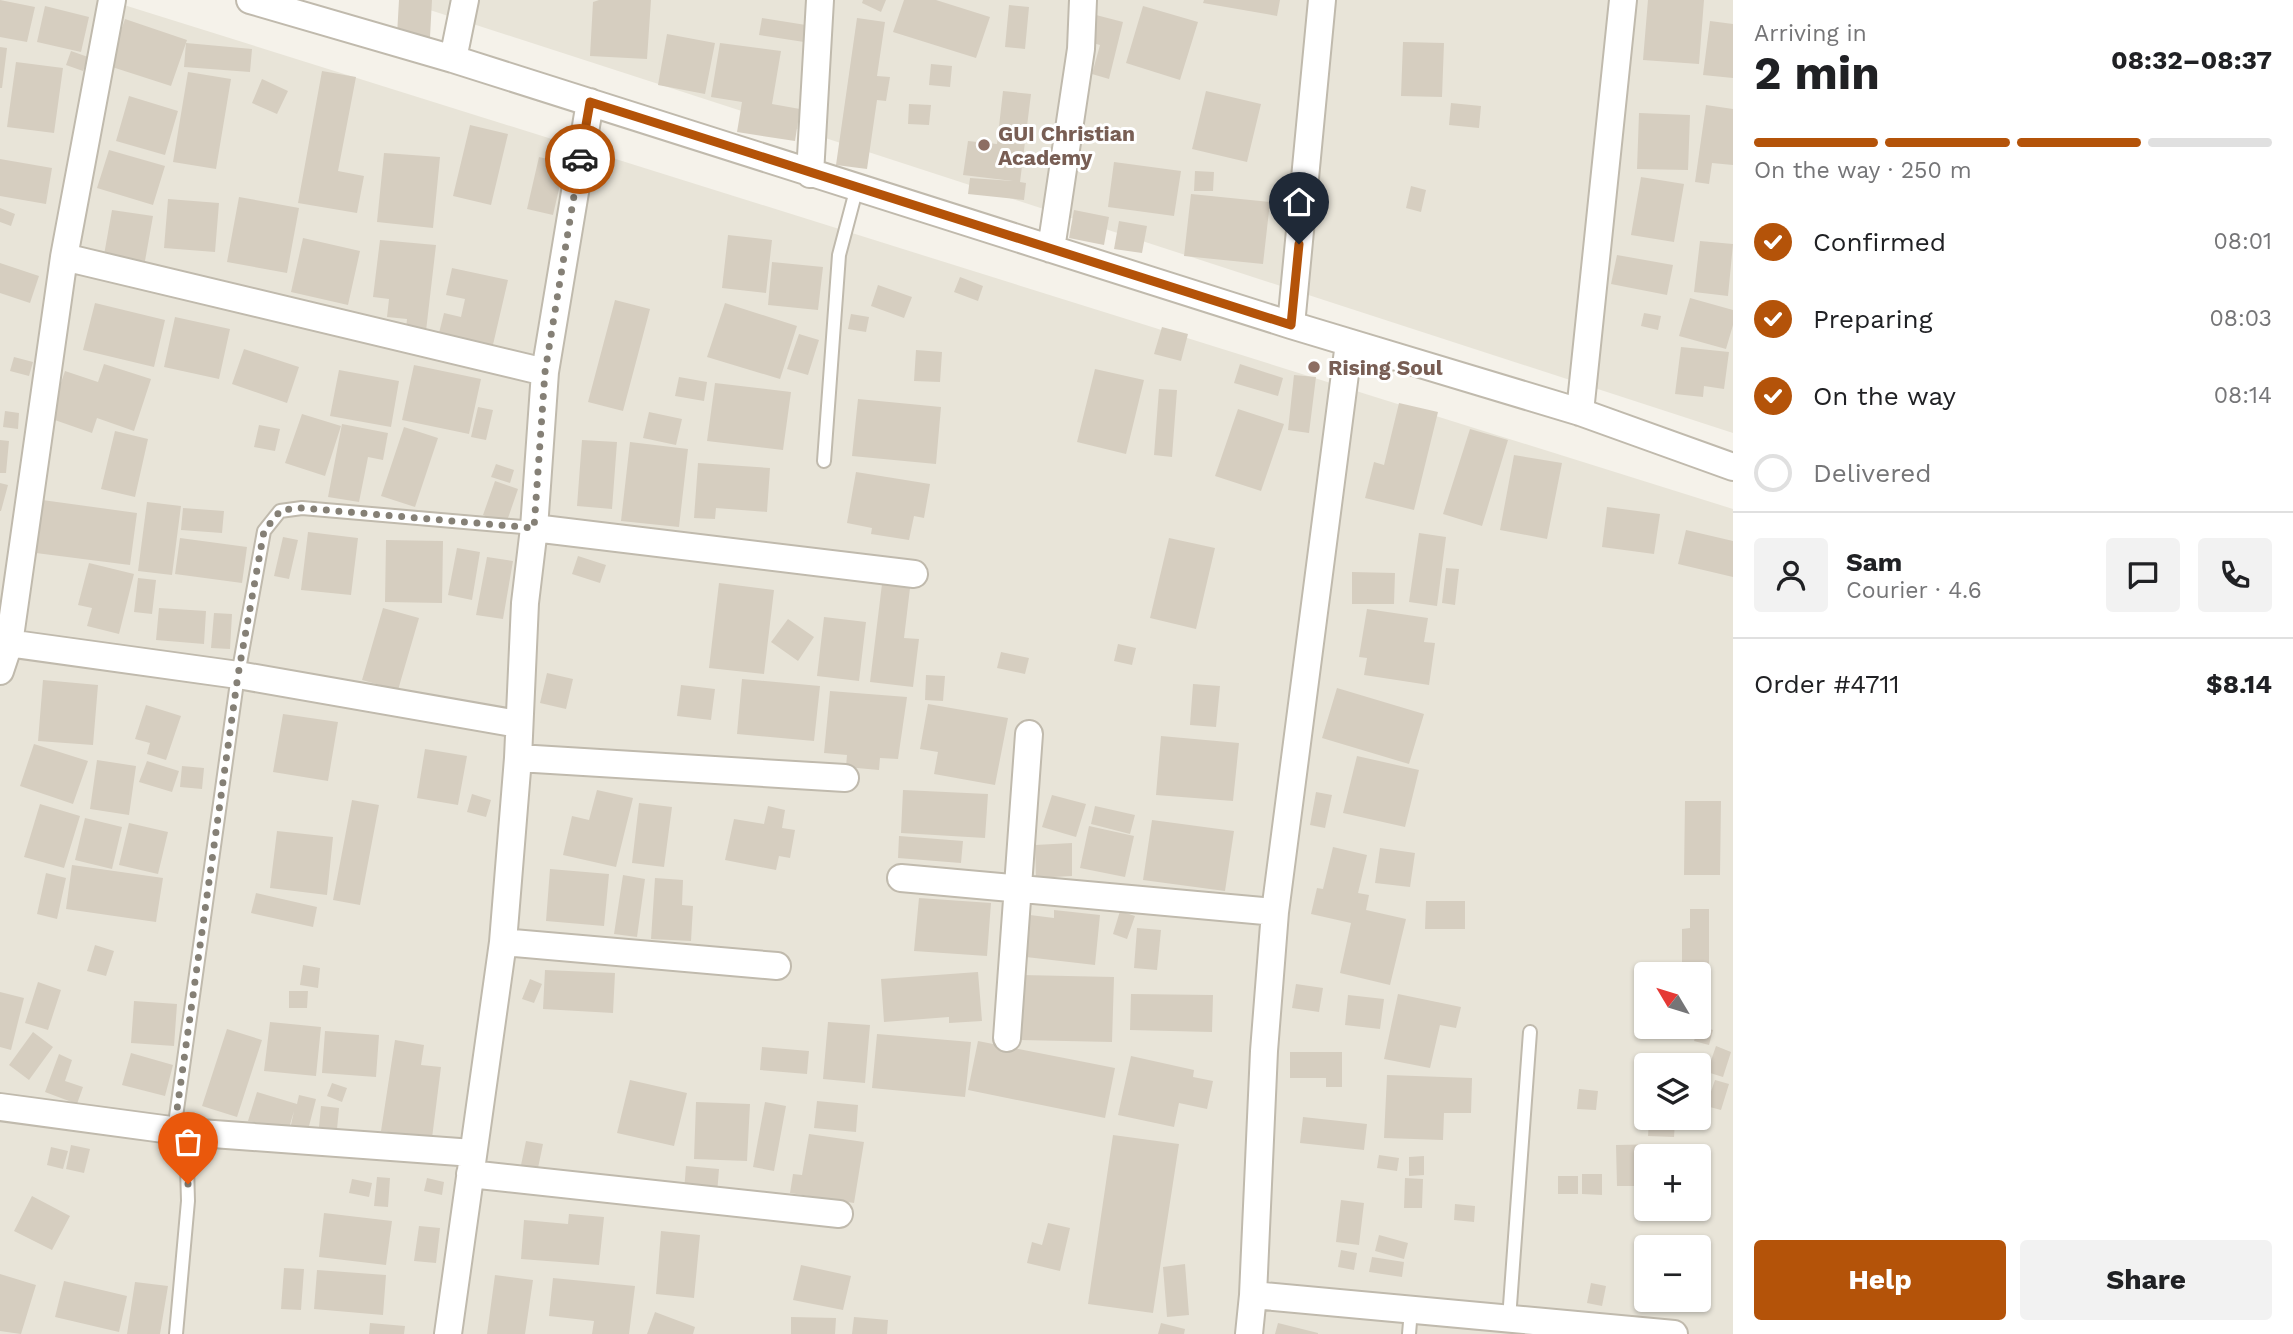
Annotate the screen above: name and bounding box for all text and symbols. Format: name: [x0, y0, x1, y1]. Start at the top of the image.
text: Arriving in: [1754, 20, 1867, 47]
text: 08:32–08:37: [2111, 45, 2272, 75]
text: 2 min: [1754, 46, 1880, 100]
place label: GUI Christian Academy: [998, 121, 1135, 170]
courier: [545, 124, 615, 194]
marker: GUI Christian Academy: [976, 137, 992, 153]
icon: car: [561, 140, 599, 178]
text: On the way · 250 m: [1754, 157, 1972, 184]
pin: [1269, 172, 1329, 244]
icon: home: [1280, 183, 1318, 221]
icon: check: [1754, 223, 1792, 261]
text: Confirmed: [1813, 227, 1946, 257]
text: 08:01: [2213, 228, 2272, 255]
icon: check: [1754, 300, 1792, 338]
text: Preparing: [1813, 304, 1933, 334]
text: 08:03: [2209, 305, 2272, 332]
place label: Rising Soul: [1328, 355, 1443, 380]
marker: Rising Soul: [1306, 359, 1322, 375]
icon: check: [1754, 377, 1792, 415]
text: On the way: [1813, 381, 1956, 411]
text: 08:14: [2214, 382, 2272, 409]
text: Delivered: [1813, 458, 1932, 488]
button: person: [1754, 538, 1828, 612]
button: chat: [2106, 538, 2180, 612]
button: phone: [2198, 538, 2272, 612]
text: Sam: [1846, 547, 1902, 577]
text: Courier · 4.6: [1846, 577, 1982, 604]
text: Order #4711: [1754, 669, 1900, 699]
text: $8.14: [2206, 669, 2272, 699]
north arrow: [1634, 962, 1712, 1040]
map controls: [1634, 962, 1711, 1312]
button: layers: [1634, 1053, 1711, 1130]
pin: [158, 1112, 218, 1184]
icon: bag: [169, 1123, 207, 1161]
button: +: [1634, 1144, 1711, 1221]
button: −: [1634, 1235, 1711, 1312]
button: Help: [1754, 1240, 2006, 1320]
button: Share: [2020, 1240, 2272, 1320]

